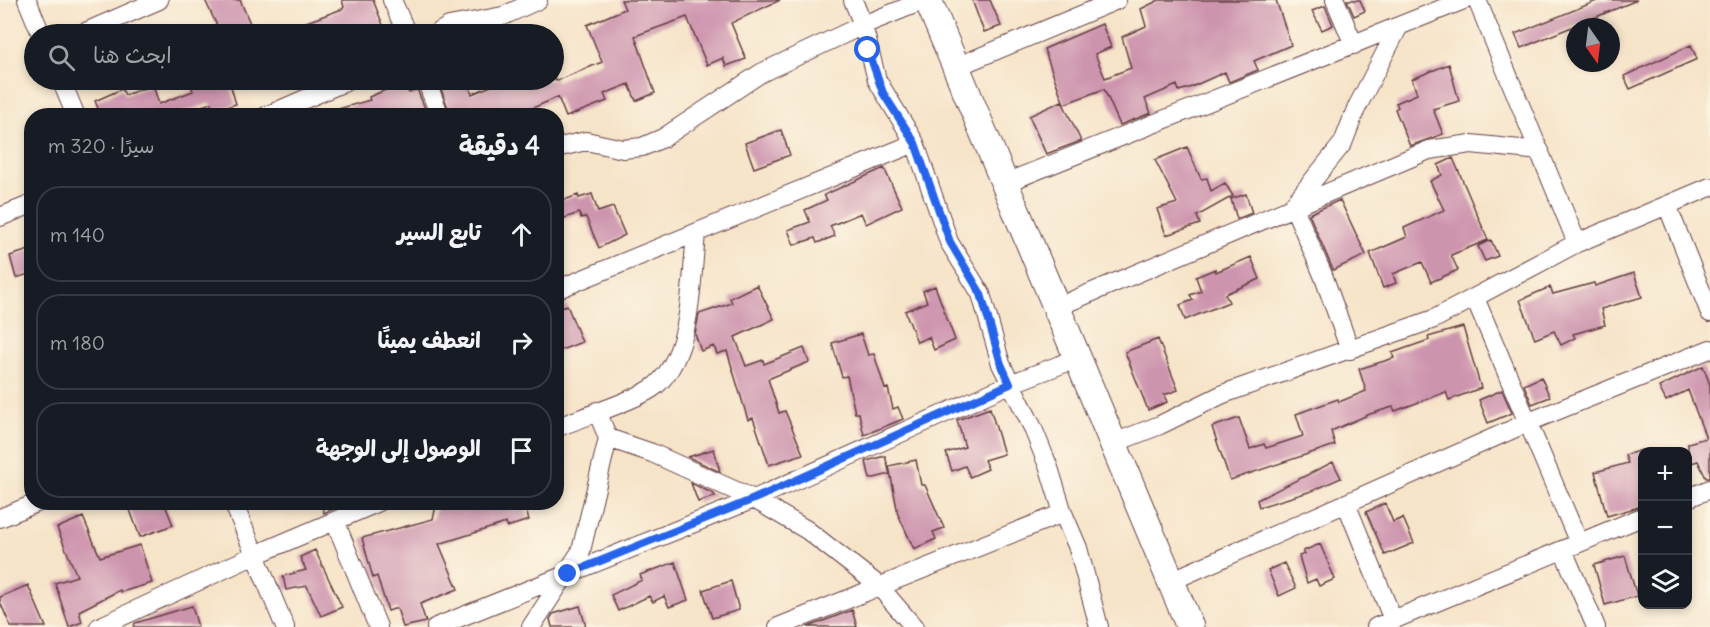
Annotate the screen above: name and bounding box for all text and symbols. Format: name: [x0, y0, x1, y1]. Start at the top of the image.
north arrow: [1566, 18, 1620, 72]
search box: [24, 24, 564, 90]
route start: [854, 36, 880, 62]
icon: search: [45, 41, 78, 74]
text: ابحث هنا: [93, 41, 172, 69]
text: 4 دقيقة: [459, 129, 540, 162]
text: سيرًا · 320 m: [48, 133, 155, 158]
text: تابع السير: [397, 218, 481, 246]
icon: ahead: [505, 218, 538, 251]
text: 140 m: [50, 222, 105, 247]
text: انعطف يمينًا: [378, 326, 481, 354]
icon: right: [505, 326, 538, 359]
text: 180 m: [50, 330, 105, 355]
text: الوصول إلى الوجهة: [316, 434, 481, 462]
icon: arrive: [505, 434, 538, 467]
map controls: [1638, 447, 1692, 609]
button: +: [1638, 447, 1692, 501]
button: −: [1638, 501, 1692, 555]
button: layers: [1638, 555, 1692, 609]
route end: [554, 560, 580, 586]

